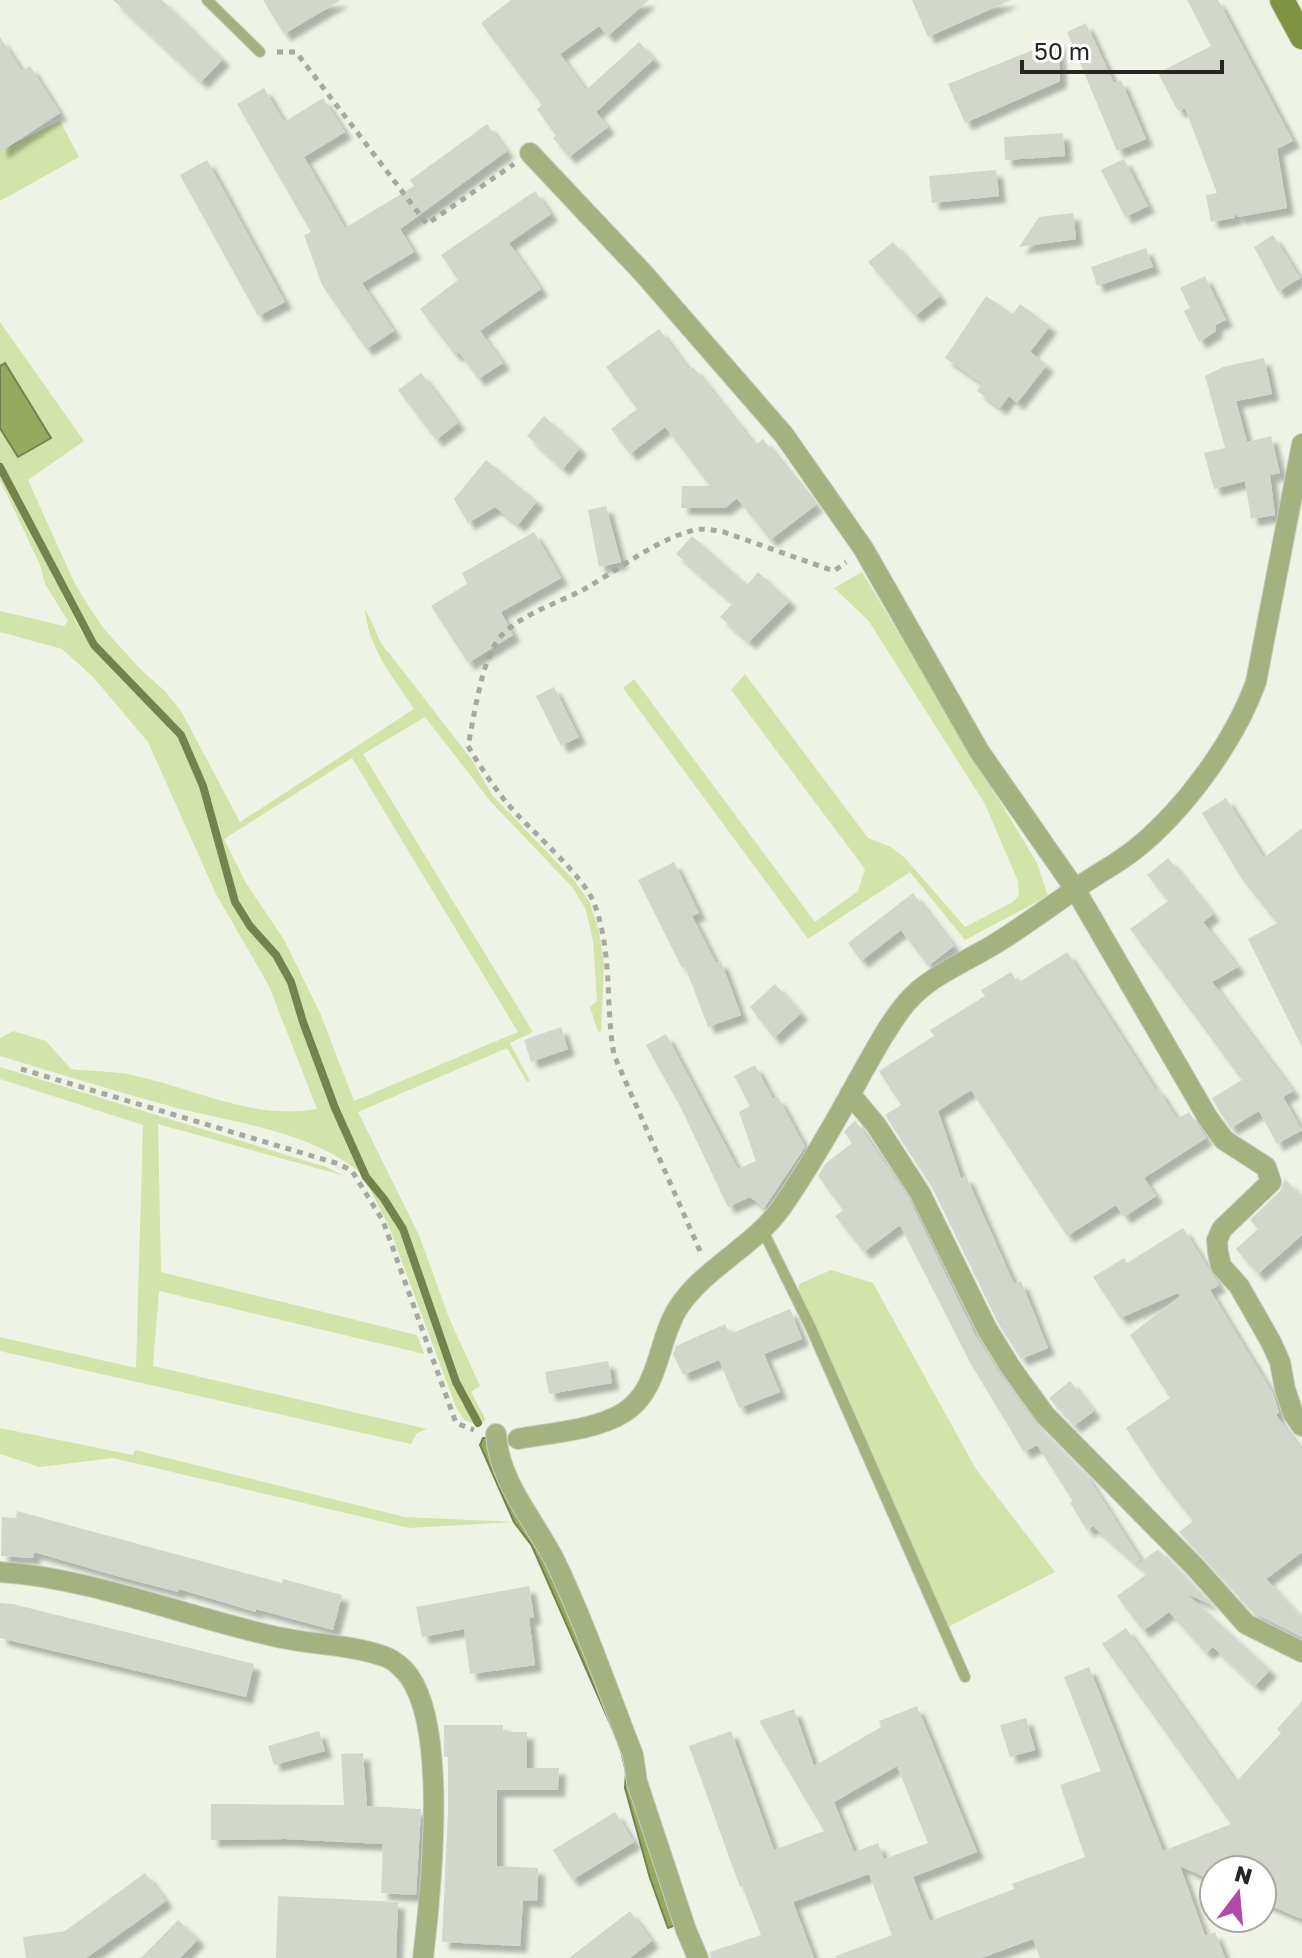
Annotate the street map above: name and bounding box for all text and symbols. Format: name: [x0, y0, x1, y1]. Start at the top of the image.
scale bar: [1022, 24, 1222, 74]
text: 50 m: [1034, 36, 1090, 65]
north arrow: [1198, 1854, 1278, 1934]
text: N: [1232, 1859, 1255, 1890]

